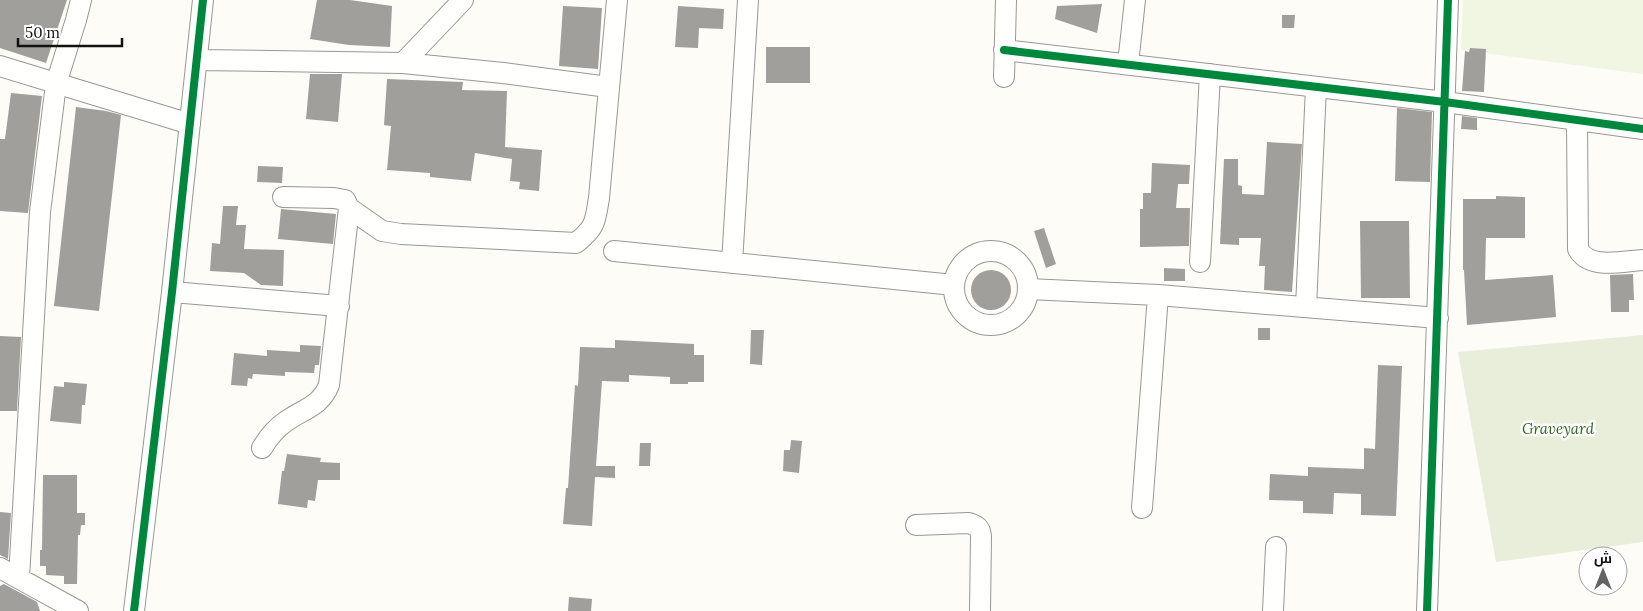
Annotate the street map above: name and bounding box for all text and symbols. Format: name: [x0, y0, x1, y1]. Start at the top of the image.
scale bar: [18, 15, 121, 47]
text: 50 m: [25, 23, 60, 42]
park label: Graveyard: [1522, 419, 1595, 438]
north arrow: [1578, 546, 1628, 596]
text: ش: [1594, 549, 1612, 567]

